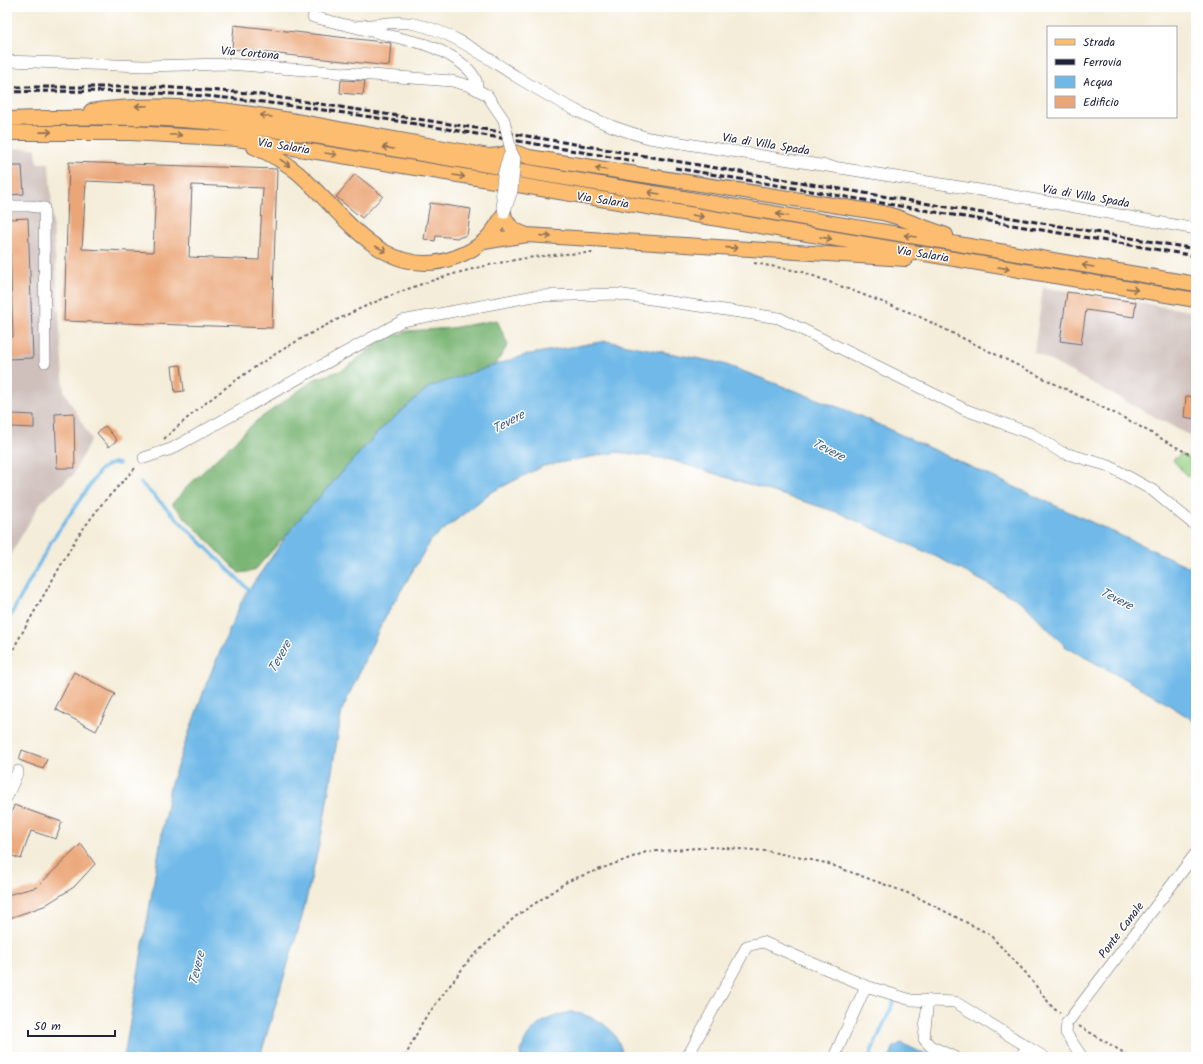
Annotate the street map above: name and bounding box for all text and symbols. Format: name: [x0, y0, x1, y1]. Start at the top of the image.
legend: [1047, 26, 1177, 118]
text: Strada: [1083, 33, 1116, 52]
street label: Via Cortona: [220, 41, 280, 66]
text: Ferrovia: [1083, 53, 1122, 72]
text: Acqua: [1083, 73, 1113, 92]
text: Edificio: [1083, 93, 1119, 112]
one-way arrow: [135, 103, 148, 110]
one-way arrow: [260, 112, 273, 120]
one-way arrow: [39, 128, 52, 136]
street label: Via di Villa Spada: [721, 128, 811, 161]
one-way arrow: [169, 131, 182, 139]
street label: Via Salaria: [256, 133, 312, 160]
one-way arrow: [382, 144, 395, 152]
one-way arrow: [324, 150, 337, 158]
one-way arrow: [279, 159, 290, 167]
one-way arrow: [595, 165, 608, 173]
one-way arrow: [452, 172, 465, 180]
street label: Via di Villa Spada: [1041, 179, 1131, 214]
street label: Via Salaria: [575, 187, 631, 214]
one-way arrow: [648, 189, 661, 197]
one-way arrow: [776, 210, 789, 218]
one-way arrow: [691, 212, 704, 220]
one-way arrow: [539, 232, 552, 239]
one-way arrow: [904, 232, 917, 240]
one-way arrow: [819, 234, 832, 242]
street label: Via Salaria: [895, 241, 951, 268]
one-way arrow: [725, 245, 738, 252]
one-way arrow: [374, 246, 386, 254]
one-way arrow: [1082, 262, 1095, 270]
one-way arrow: [997, 264, 1010, 272]
one-way arrow: [1125, 285, 1138, 293]
water label: Tevere: [489, 404, 530, 440]
water label: Tevere: [808, 433, 849, 468]
water label: Tevere: [1096, 582, 1137, 617]
water label: Tevere: [263, 636, 298, 677]
street label: Ponte Canale: [1094, 898, 1149, 963]
water label: Tevere: [183, 948, 212, 987]
scale bar: [28, 1012, 115, 1038]
text: 50 m: [34, 1017, 61, 1036]

